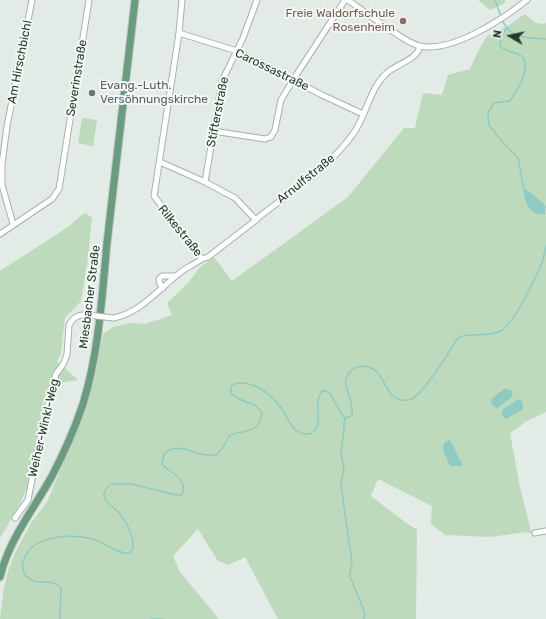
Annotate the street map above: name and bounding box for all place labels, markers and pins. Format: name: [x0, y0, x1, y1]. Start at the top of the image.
place label: Freie Waldorfschule Rosenheim: [285, 7, 395, 35]
marker: Freie Waldorfschule Rosenheim: [398, 16, 408, 26]
place label: Evang.-Luth. Versöhnungskirche: [100, 79, 208, 107]
marker: Evang.-Luth. Versöhnungskirche: [87, 88, 97, 98]

